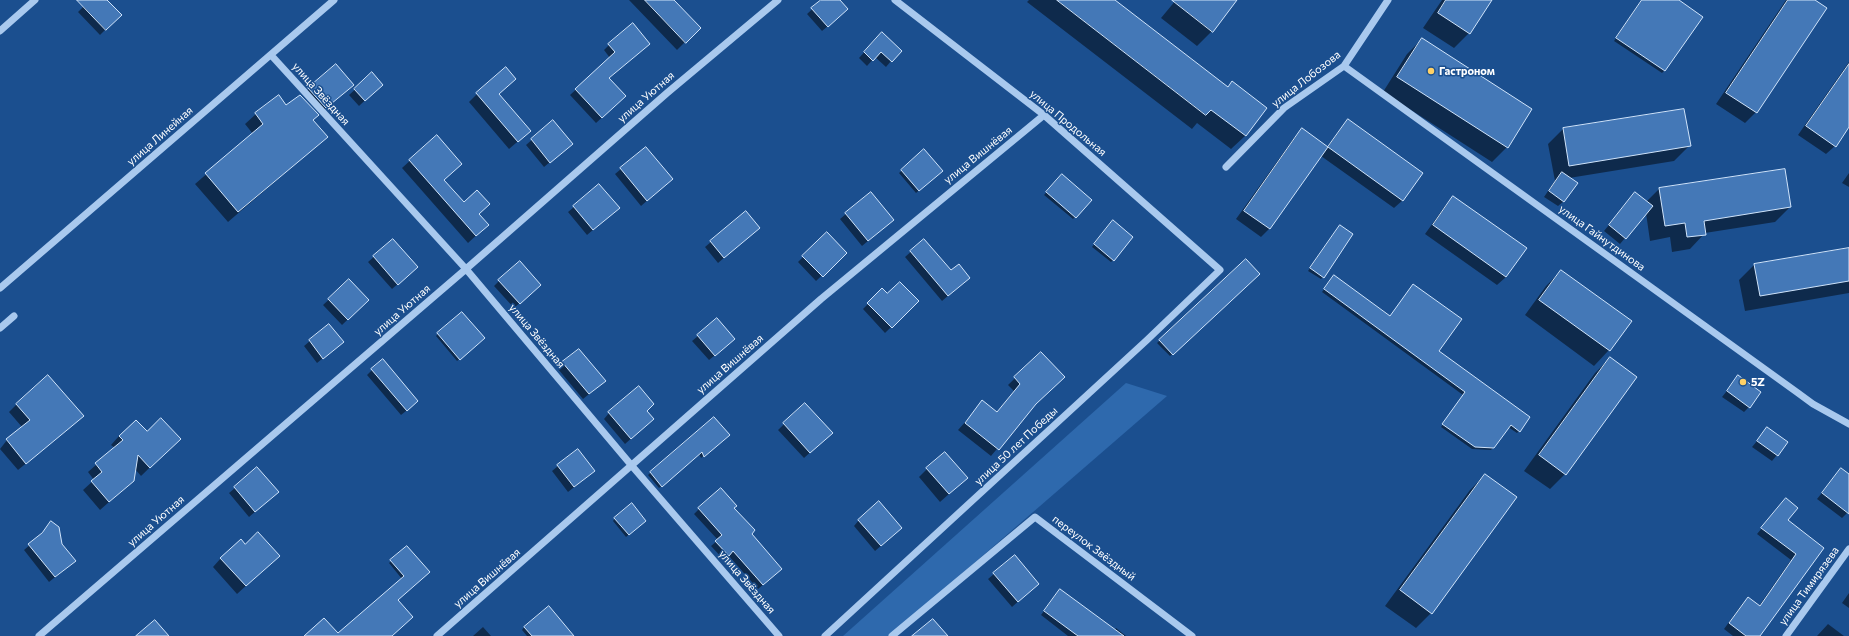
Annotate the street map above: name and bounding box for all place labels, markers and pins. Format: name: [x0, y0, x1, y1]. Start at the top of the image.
place label: Гастроном: [1439, 64, 1495, 78]
marker: Гастроном: [1426, 66, 1436, 76]
place label: 5Z: [1751, 375, 1765, 389]
marker: 5Z: [1738, 377, 1748, 387]

